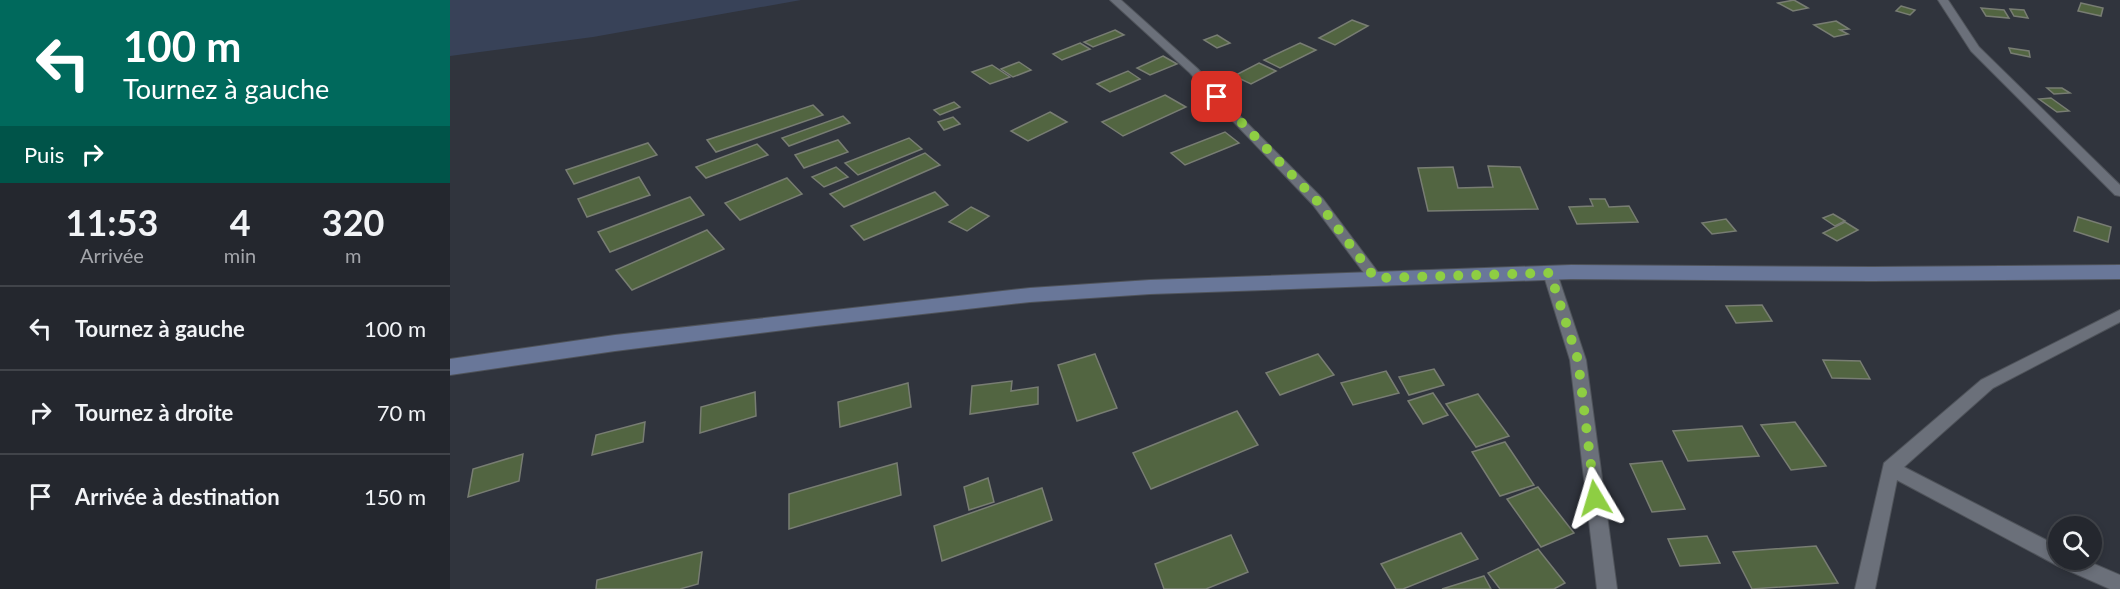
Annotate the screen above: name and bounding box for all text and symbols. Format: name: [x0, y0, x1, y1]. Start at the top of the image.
text: 100 m: [123, 21, 241, 71]
icon: left: [24, 24, 102, 102]
pin: [1191, 71, 1242, 122]
text: Tournez à gauche: [123, 72, 329, 105]
icon: arrive: [1200, 80, 1233, 113]
icon: right: [76, 138, 109, 171]
text: Puis: [24, 141, 64, 168]
text: 11:53: [66, 200, 158, 244]
text: 4: [230, 200, 251, 244]
text: 320: [322, 200, 384, 244]
text: Arrivée: [80, 243, 144, 267]
text: min: [224, 243, 256, 267]
text: m: [345, 243, 361, 267]
icon: left: [24, 312, 57, 345]
text: Tournez à gauche: [75, 315, 245, 342]
text: 100 m: [364, 315, 426, 342]
icon: right: [24, 396, 57, 429]
text: Tournez à droite: [75, 399, 233, 426]
text: 70 m: [377, 399, 426, 426]
position arrow: [1563, 466, 1627, 530]
icon: arrive: [24, 480, 57, 513]
text: Arrivée à destination: [75, 483, 280, 510]
text: 150 m: [364, 483, 426, 510]
map controls: [2048, 516, 2102, 570]
button: search: [2048, 516, 2102, 570]

